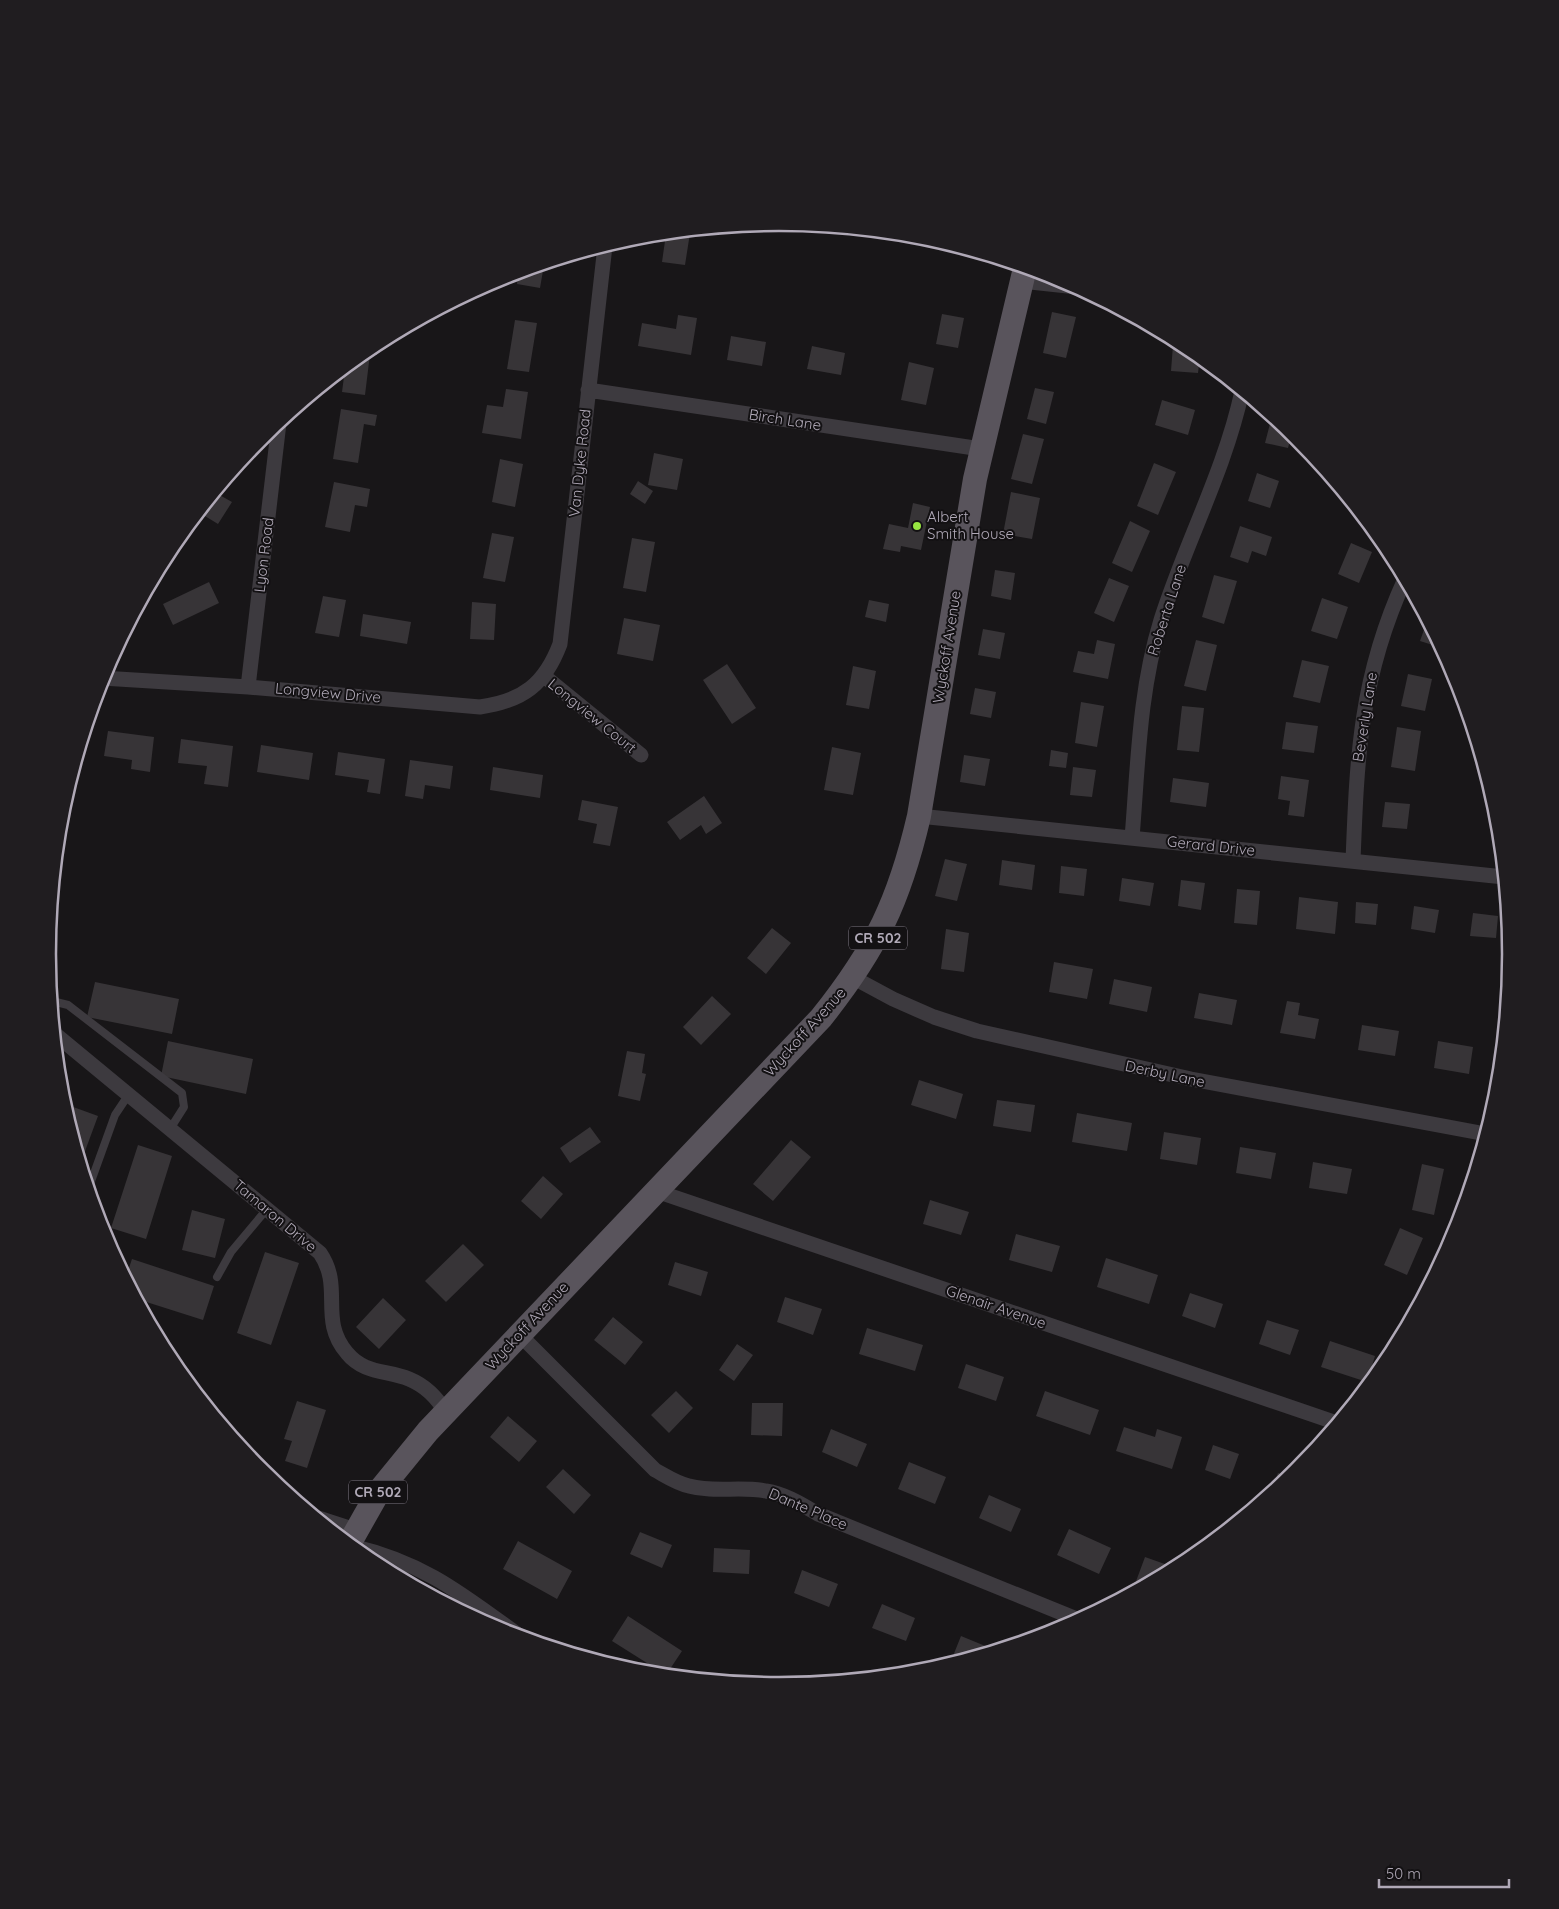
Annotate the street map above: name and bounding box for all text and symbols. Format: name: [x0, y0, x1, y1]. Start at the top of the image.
street label: Birch Lane: [748, 404, 823, 435]
street label: Van Dyke Road: [564, 408, 595, 518]
place label: Albert Smith House: [927, 507, 1014, 543]
street label: Lyon Road: [249, 516, 278, 593]
marker: Albert Smith House: [911, 520, 923, 532]
street label: Roberta Lane: [1143, 562, 1190, 658]
street label: Wyckoff Avenue: [928, 589, 965, 705]
street label: Beverly Lane: [1348, 671, 1381, 763]
street label: Longview Court: [544, 674, 640, 757]
street label: Longview Drive: [274, 678, 382, 707]
street label: Gerard Drive: [1166, 831, 1256, 860]
road number: CR 502: [849, 926, 907, 950]
street label: Wyckoff Avenue: [760, 983, 850, 1080]
street label: Derby Lane: [1123, 1056, 1207, 1091]
street label: Tamaron Drive: [230, 1175, 321, 1256]
street label: Wyckoff Avenue: [481, 1278, 572, 1374]
street label: Glenair Avenue: [944, 1281, 1049, 1332]
road number: CR 502: [349, 1480, 407, 1504]
street label: Dante Place: [766, 1483, 851, 1534]
scale bar: [1379, 1856, 1509, 1888]
text: 50 m: [1386, 1864, 1421, 1883]

